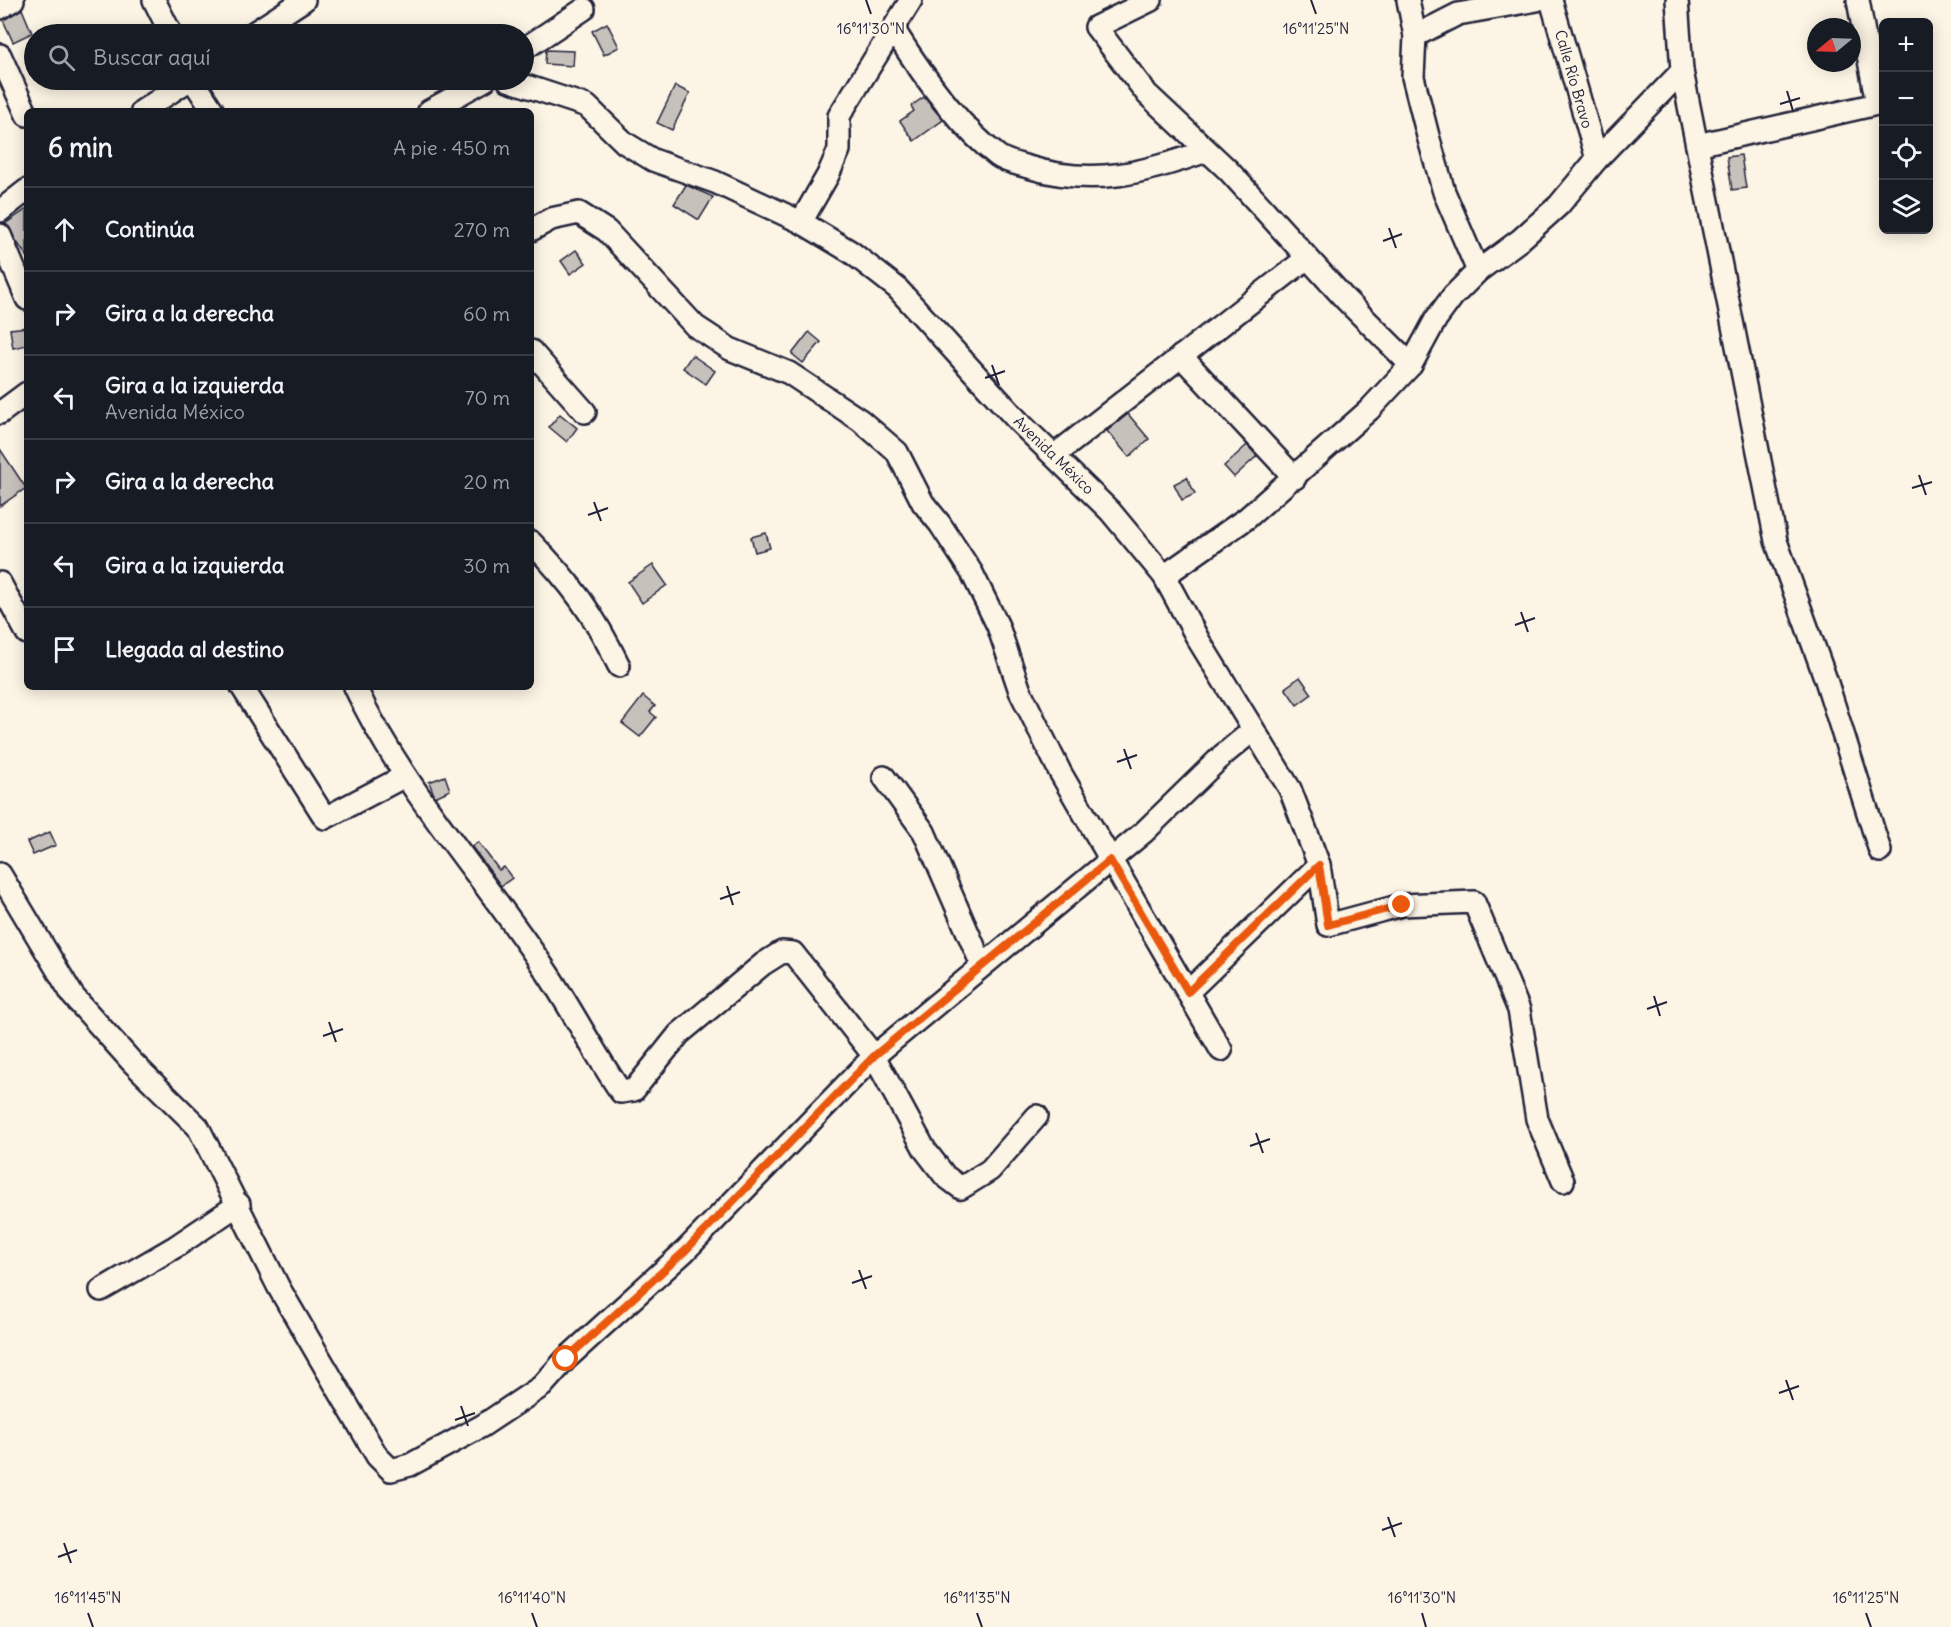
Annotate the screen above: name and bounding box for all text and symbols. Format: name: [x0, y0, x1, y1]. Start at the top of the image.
north arrow: [1807, 18, 1861, 72]
map controls: [1879, 18, 1933, 234]
button: +: [1879, 18, 1933, 72]
text: 16°11'30"N: [837, 19, 905, 38]
text: 16°11'25"N: [1283, 19, 1349, 38]
search box: [24, 24, 534, 90]
street label: Calle Río Bravo: [1551, 28, 1597, 130]
icon: search: [45, 41, 78, 74]
text: Buscar aquí: [93, 43, 210, 71]
button: −: [1879, 72, 1933, 126]
button: locate: [1879, 126, 1933, 180]
text: 6 min: [48, 131, 113, 164]
text: A pie · 450 m: [393, 135, 510, 160]
button: layers: [1879, 180, 1933, 234]
icon: ahead: [48, 213, 81, 246]
text: Continúa: [105, 215, 194, 243]
text: 270 m: [454, 217, 510, 242]
icon: right: [48, 297, 81, 330]
text: Gira a la derecha: [105, 299, 274, 327]
text: 60 m: [463, 301, 510, 326]
text: Gira a la izquierda: [105, 371, 284, 399]
icon: left: [48, 381, 81, 414]
text: 70 m: [465, 385, 510, 410]
text: Avenida México: [105, 399, 245, 424]
street label: Avenida México: [1010, 412, 1098, 498]
icon: right: [48, 465, 81, 498]
text: Gira a la derecha: [105, 467, 274, 495]
text: 20 m: [464, 469, 510, 494]
icon: left: [48, 549, 81, 582]
text: Gira a la izquierda: [105, 551, 284, 579]
text: 30 m: [463, 553, 510, 578]
icon: arrive: [48, 633, 81, 666]
text: Llegada al destino: [105, 635, 284, 663]
route end: [1388, 891, 1414, 917]
route start: [552, 1345, 578, 1371]
text: 16°11'45"N: [55, 1588, 121, 1607]
text: 16°11'40"N: [498, 1588, 566, 1607]
text: 16°11'35"N: [943, 1588, 1011, 1607]
text: 16°11'30"N: [1388, 1588, 1456, 1607]
text: 16°11'25"N: [1833, 1588, 1899, 1607]

